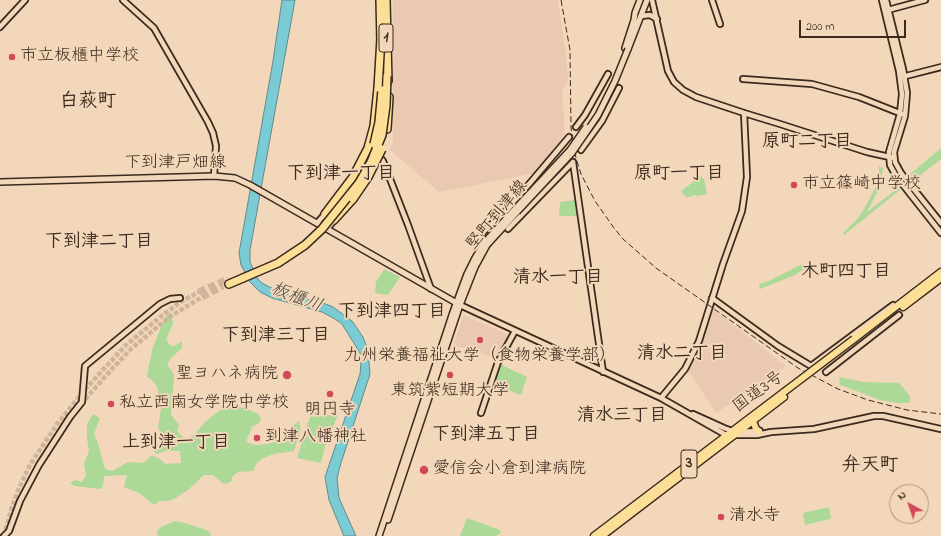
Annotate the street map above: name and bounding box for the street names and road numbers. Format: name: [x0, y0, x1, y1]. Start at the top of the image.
road number: 1: [379, 24, 393, 52]
street label: 下到津戸畑線: [124, 154, 226, 174]
street label: 堅町到津線: [463, 177, 533, 255]
street label: 国道3号: [730, 368, 788, 418]
road number: 3: [681, 450, 697, 478]

